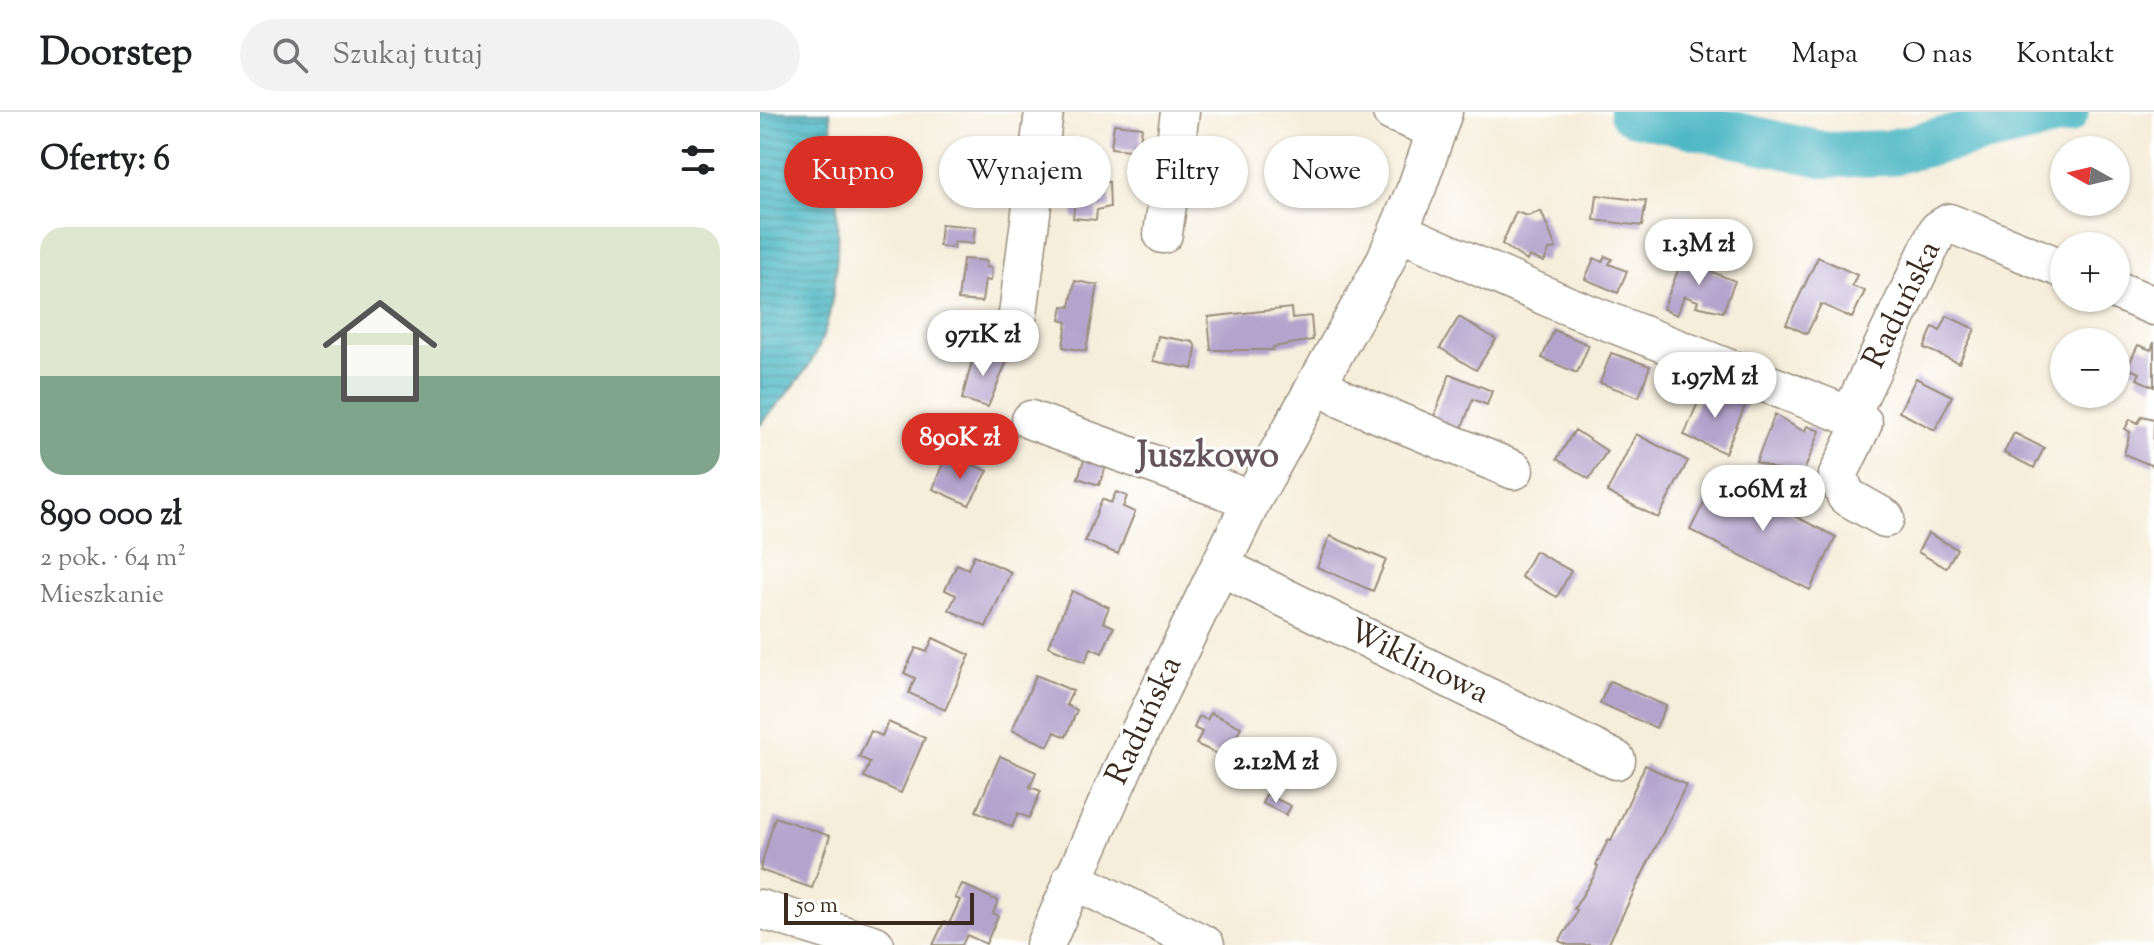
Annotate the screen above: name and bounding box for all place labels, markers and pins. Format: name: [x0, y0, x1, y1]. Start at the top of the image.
pin: 1.3M zł: [1625, 219, 1773, 287]
pin: 971K zł: [909, 310, 1057, 378]
pin: 1.97M zł: [1632, 352, 1798, 420]
pin: 890K zł: [886, 413, 1034, 481]
pin: 1.06M zł: [1680, 465, 1846, 533]
pin: 2.12M zł: [1193, 737, 1359, 805]

